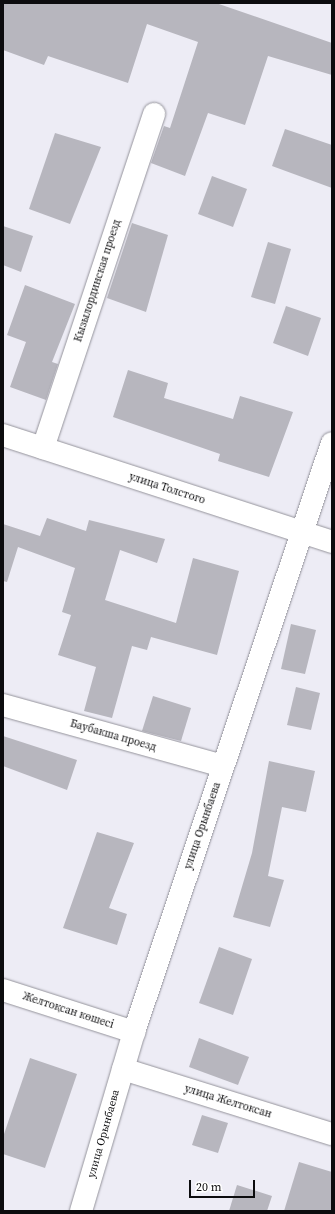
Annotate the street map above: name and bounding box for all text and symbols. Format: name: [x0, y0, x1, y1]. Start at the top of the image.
street label: Кызылординская проезд: [72, 218, 124, 344]
street label: улица Толстого: [127, 470, 207, 508]
street label: Баубакша проезд: [68, 717, 158, 755]
street label: улица Орынбаева: [182, 781, 224, 871]
street label: Желтоқсан көшесі: [21, 990, 115, 1032]
street label: улица Желтоксан: [183, 1082, 273, 1122]
street label: улица Орынбаева: [85, 1088, 123, 1180]
scale bar: [191, 1172, 257, 1198]
text: 20 m: [196, 1179, 222, 1195]

